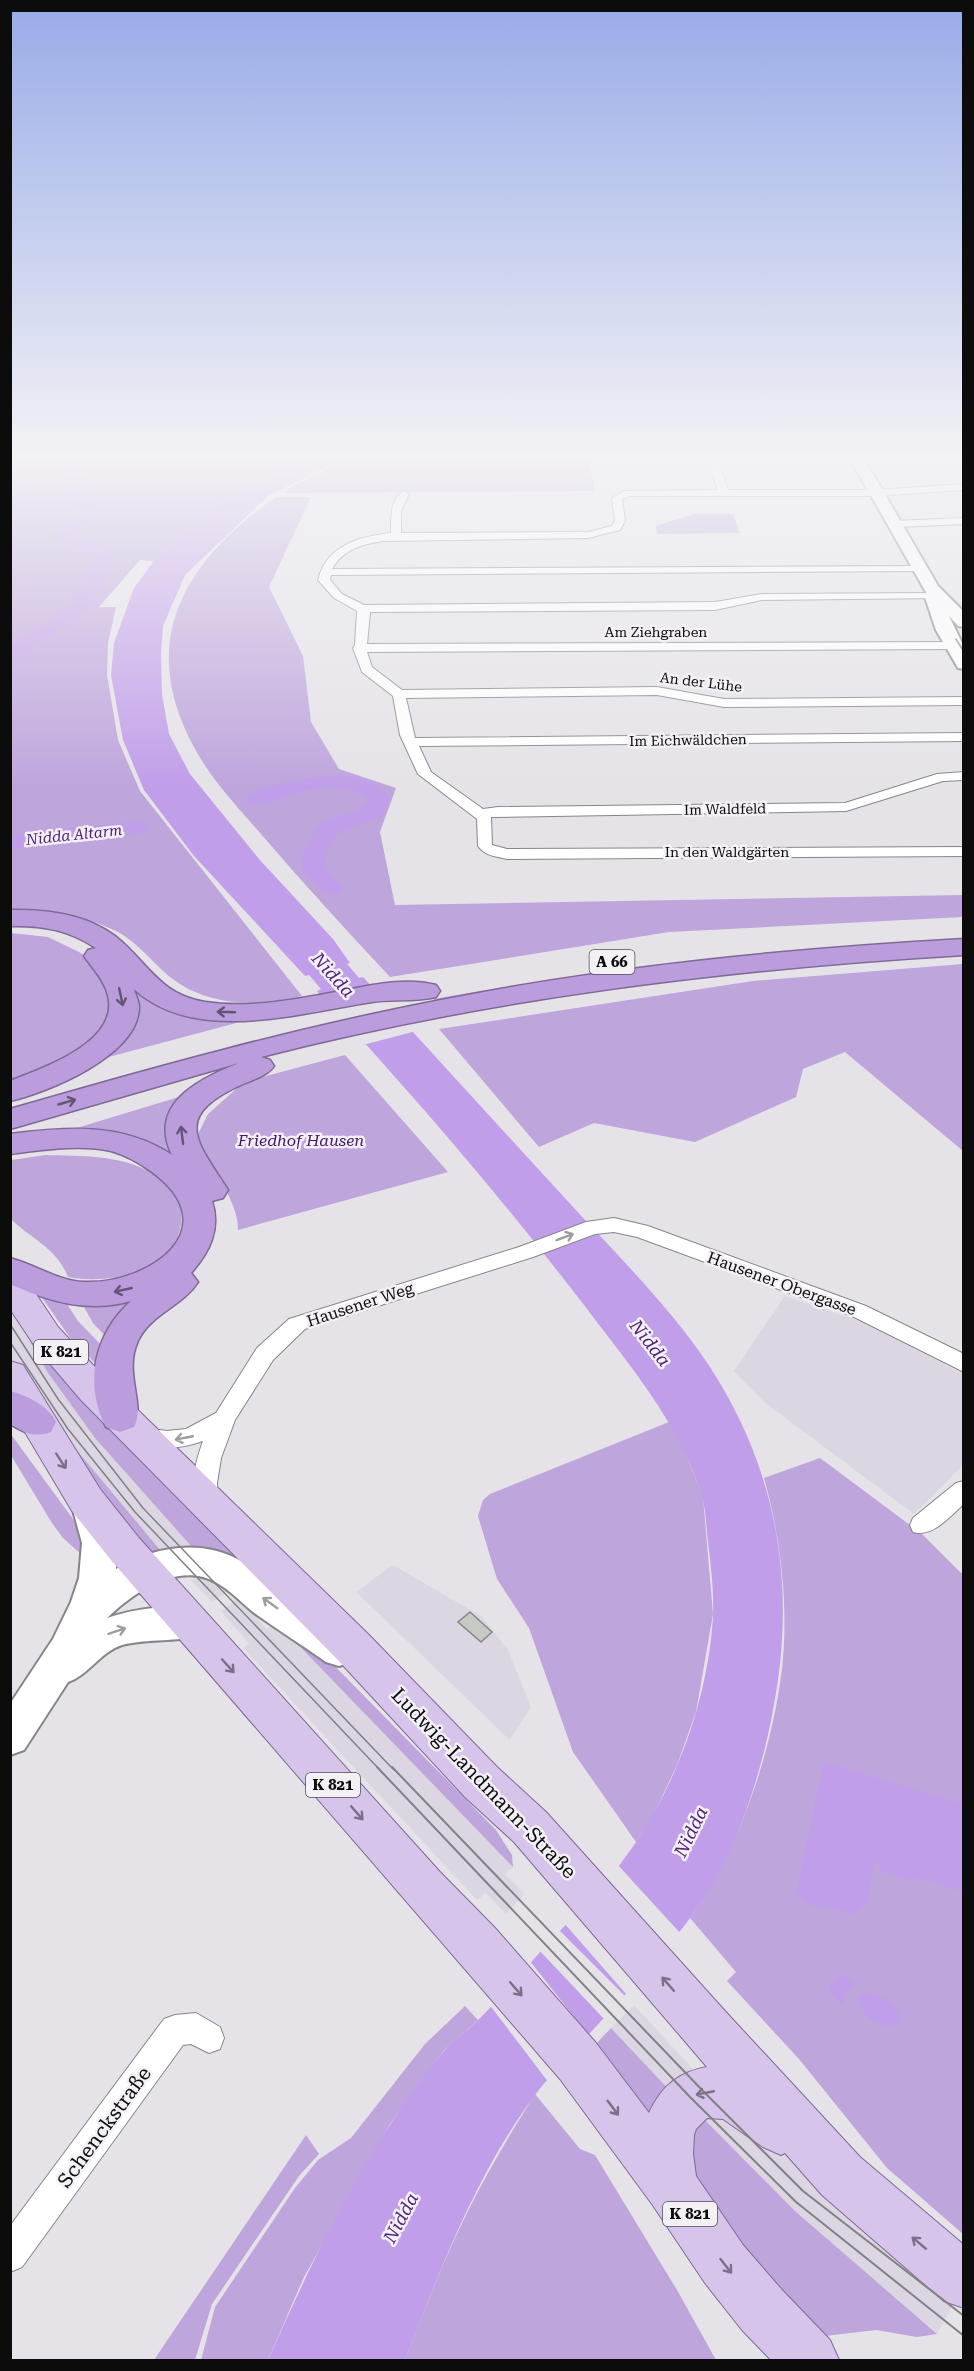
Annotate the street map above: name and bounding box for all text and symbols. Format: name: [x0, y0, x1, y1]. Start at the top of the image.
street label: Am Ziehgraben: [605, 624, 707, 640]
street label: An der Lühe: [659, 669, 743, 695]
street label: Im Eichwäldchen: [629, 731, 747, 749]
street label: Im Waldfeld: [684, 800, 766, 818]
water label: Nidda Altarm: [24, 821, 123, 849]
street label: In den Waldgärten: [665, 844, 789, 860]
water label: Nidda: [307, 947, 359, 1002]
road number: A 66: [590, 950, 634, 974]
one-way arrow: [116, 986, 127, 1006]
one-way arrow: [216, 1007, 236, 1018]
one-way arrow: [57, 1096, 76, 1107]
one-way arrow: [176, 1126, 187, 1145]
park label: Friedhof Hausen: [237, 1131, 364, 1150]
one-way arrow: [555, 1231, 574, 1242]
street label: Hausener Obergasse: [705, 1248, 859, 1319]
street label: Hausener Weg: [304, 1278, 417, 1331]
one-way arrow: [113, 1285, 133, 1296]
water label: Nidda: [625, 1314, 675, 1370]
road number: K 821: [34, 1340, 88, 1364]
one-way arrow: [175, 1433, 195, 1444]
one-way arrow: [56, 1452, 68, 1469]
one-way arrow: [262, 1597, 278, 1609]
one-way arrow: [107, 1625, 126, 1636]
one-way arrow: [221, 1659, 235, 1674]
street label: Ludwig-Landmann-Straße: [387, 1683, 581, 1883]
road number: K 821: [306, 1773, 360, 1797]
water label: Nidda: [669, 1803, 712, 1861]
one-way arrow: [350, 1805, 364, 1820]
one-way arrow: [661, 1977, 675, 1992]
one-way arrow: [510, 1981, 523, 1997]
street label: Schenckstraße: [52, 2062, 156, 2192]
one-way arrow: [696, 2088, 715, 2099]
one-way arrow: [607, 2099, 620, 2115]
water label: Nidda: [378, 2189, 422, 2247]
road number: K 821: [663, 2202, 717, 2226]
one-way arrow: [911, 2237, 927, 2250]
one-way arrow: [720, 2258, 733, 2274]

